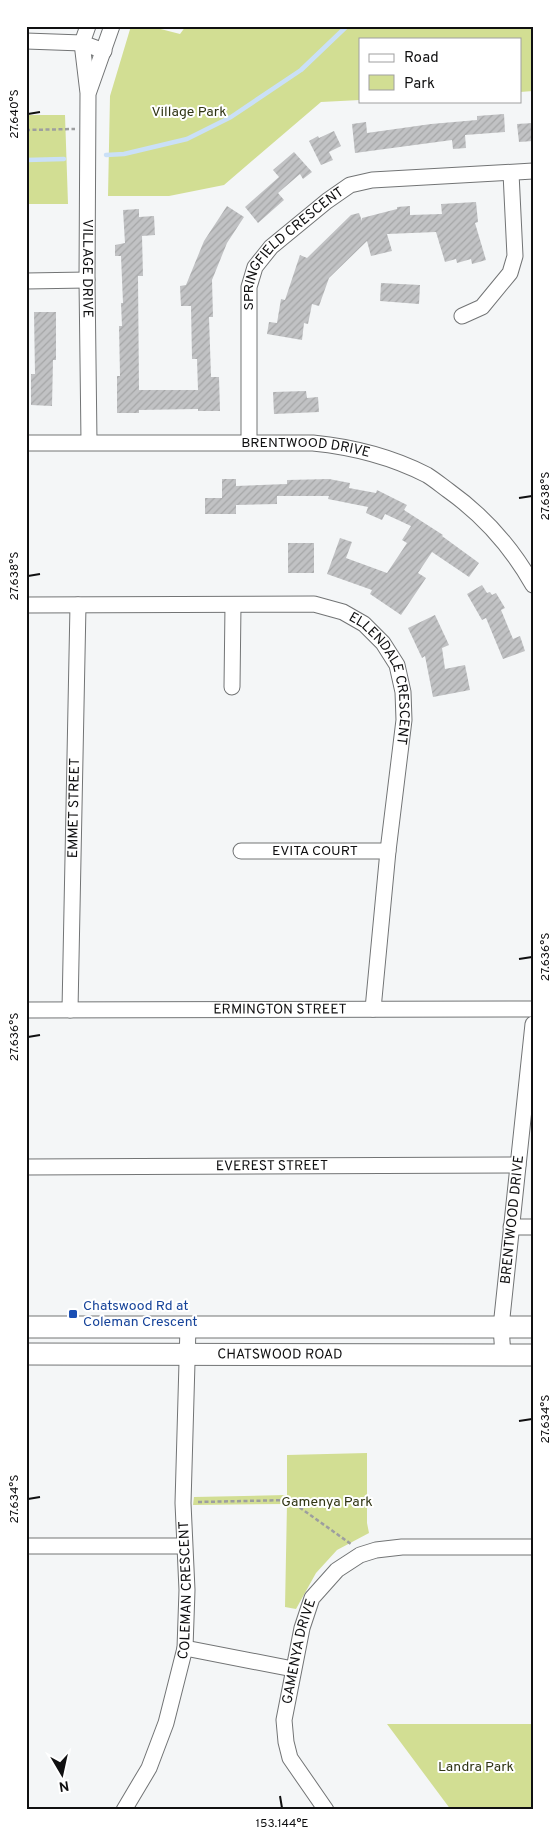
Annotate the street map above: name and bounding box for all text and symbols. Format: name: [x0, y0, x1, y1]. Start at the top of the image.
legend: [359, 38, 522, 102]
text: Road: [404, 49, 439, 68]
text: Park: [404, 75, 435, 94]
text: 27.640°S: [7, 89, 23, 139]
park label: Village Park: [151, 104, 227, 121]
street label: SPRINGFIELD CRESCENT: [241, 183, 347, 310]
street label: VILLAGE DRIVE: [78, 219, 96, 318]
street label: BRENTWOOD DRIVE: [241, 435, 372, 461]
text: 27.638°S: [538, 472, 554, 520]
text: 27.638°S: [7, 552, 23, 600]
street label: ELLENDALE CRESCENT: [346, 609, 413, 746]
street label: EMMET STREET: [64, 758, 83, 858]
street label: EVITA COURT: [272, 843, 358, 860]
text: 27.636°S: [538, 933, 554, 981]
street label: ERMINGTON STREET: [213, 1001, 347, 1018]
text: 27.636°S: [7, 1013, 23, 1061]
street label: BRENTWOOD DRIVE: [497, 1154, 528, 1285]
street label: EVEREST STREET: [216, 1157, 328, 1175]
place label: Chatswood Rd at Coleman Crescent: [83, 1298, 198, 1331]
marker: Chatswood Rd at Coleman Crescent: [67, 1308, 79, 1320]
street label: CHATSWOOD ROAD: [217, 1346, 343, 1363]
text: 27.634°S: [538, 1395, 554, 1443]
text: 27.634°S: [7, 1475, 23, 1523]
park label: Gamenya Park: [281, 1494, 373, 1511]
street label: COLEMAN CRESCENT: [174, 1521, 196, 1661]
street label: GAMENYA DRIVE: [279, 1597, 320, 1706]
north arrow: [38, 1748, 88, 1798]
park label: Landra Park: [438, 1759, 514, 1776]
text: N: [57, 1776, 70, 1795]
text: 153.144°E: [255, 1816, 309, 1832]

